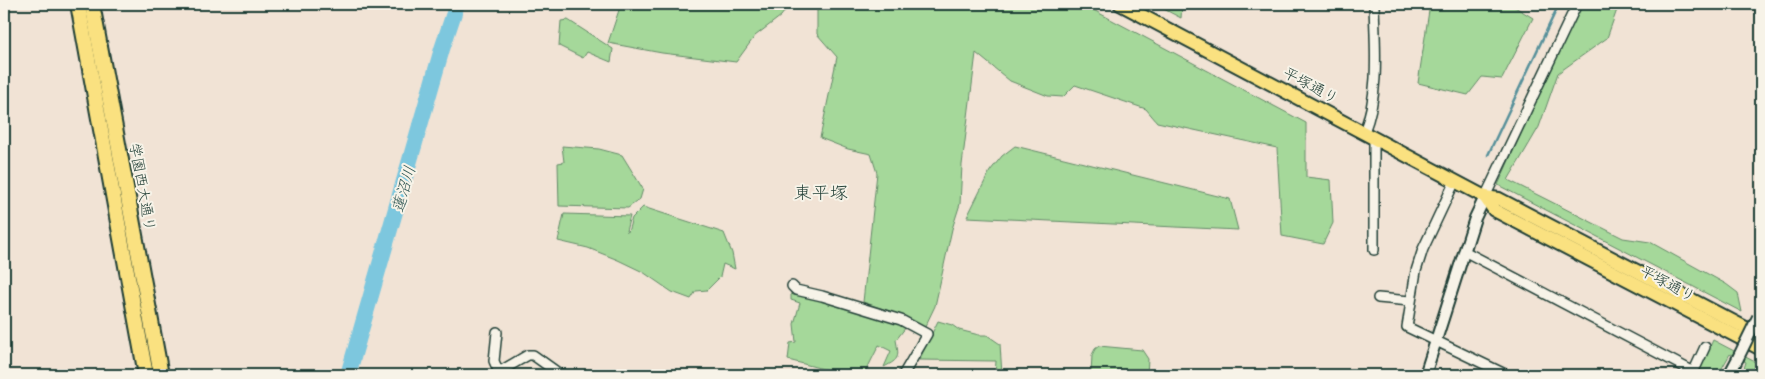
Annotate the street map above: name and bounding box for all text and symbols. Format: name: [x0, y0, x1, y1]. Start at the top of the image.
street label: 平塚通り: [1280, 62, 1342, 108]
street label: 学園西大通り: [125, 141, 161, 233]
water label: 蓮沼川: [386, 163, 420, 215]
district label: 東平塚: [794, 180, 848, 205]
street label: 平塚通り: [1637, 260, 1699, 306]

